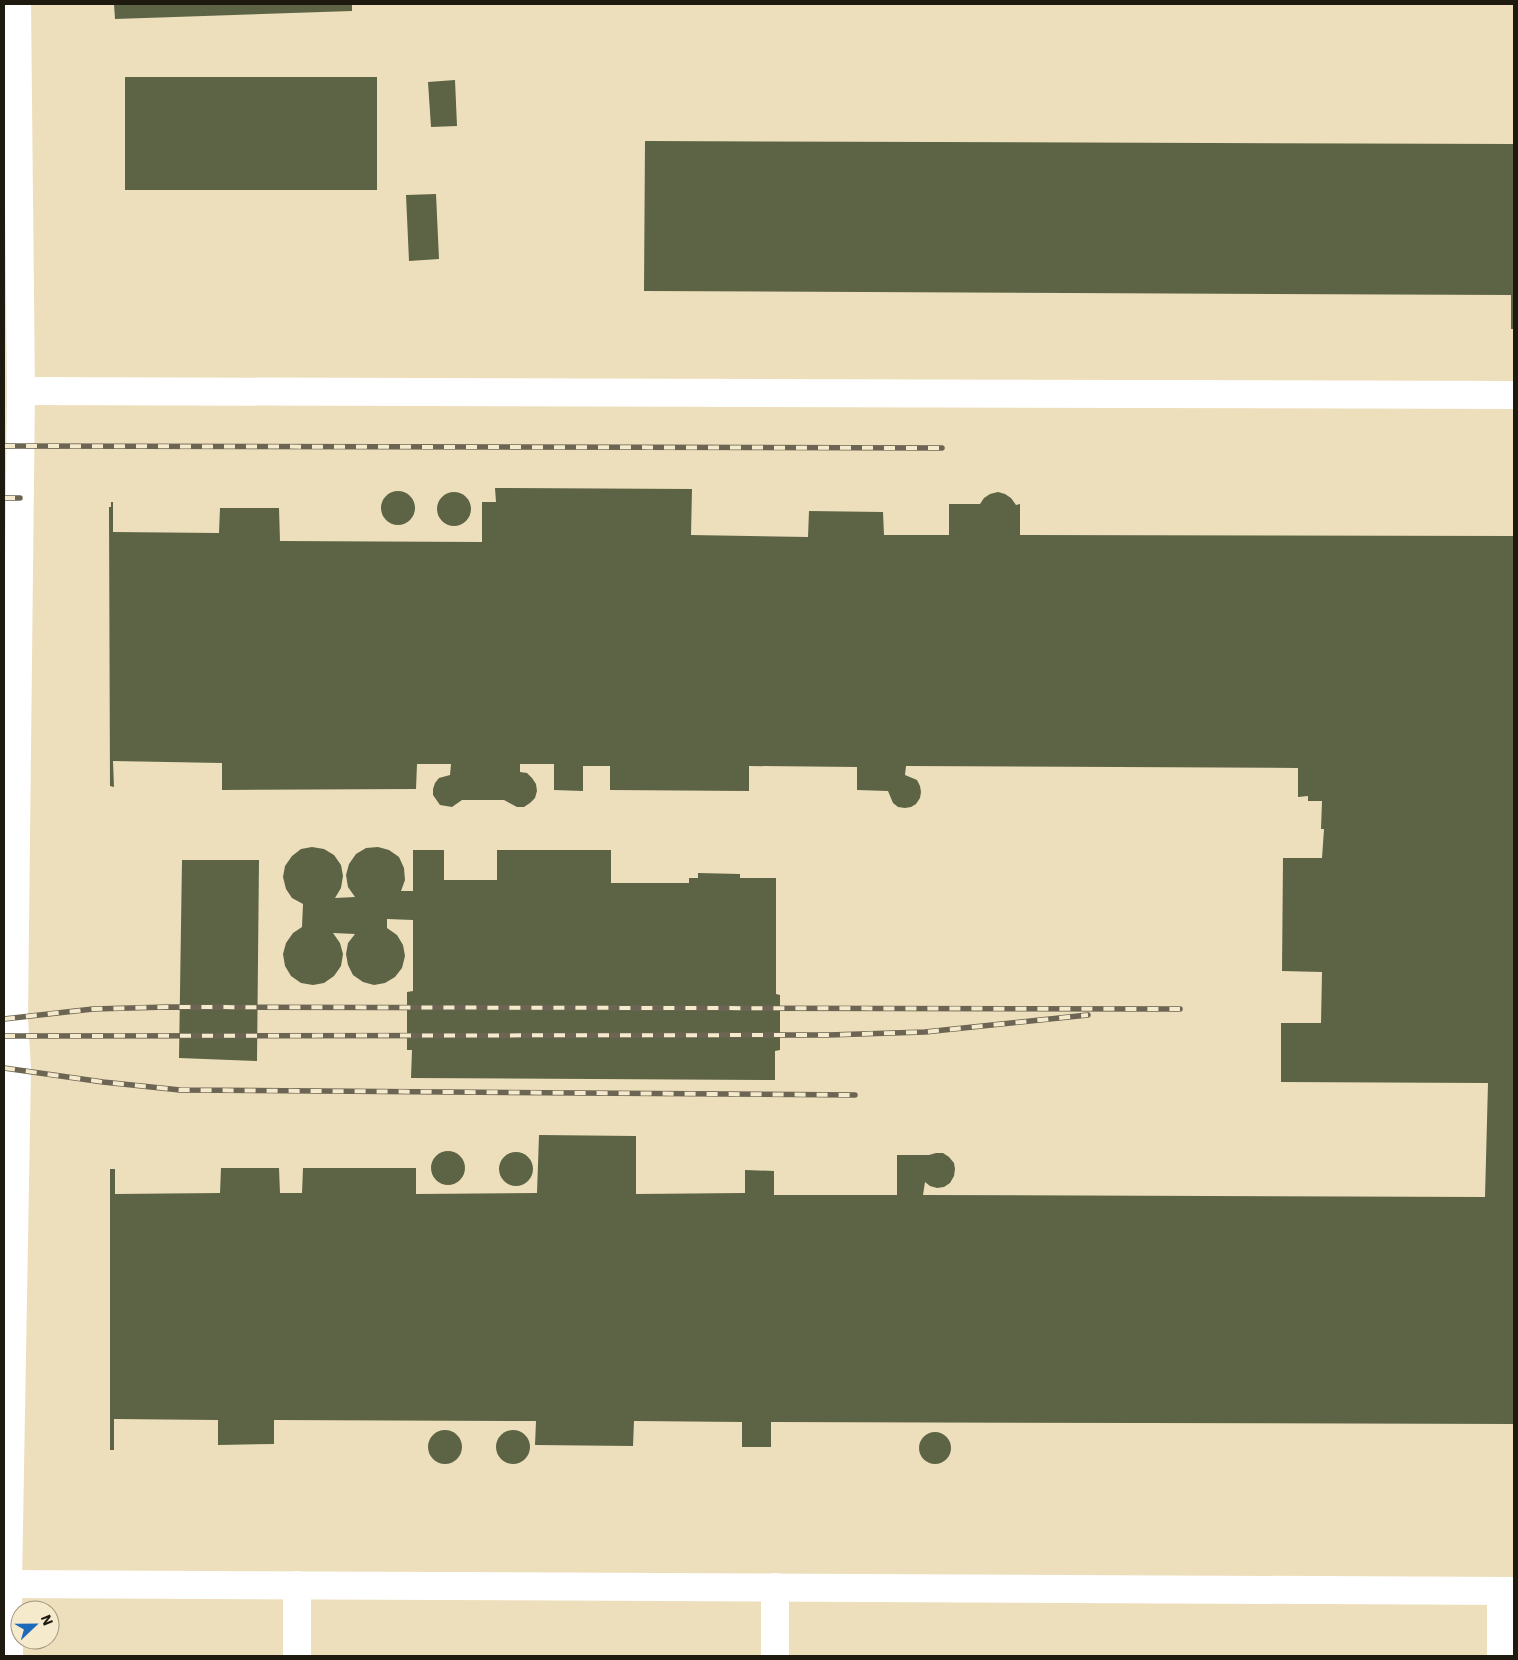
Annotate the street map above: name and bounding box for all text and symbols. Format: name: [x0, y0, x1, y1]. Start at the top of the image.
north arrow: [10, 1600, 60, 1650]
text: N: [37, 1612, 57, 1628]

